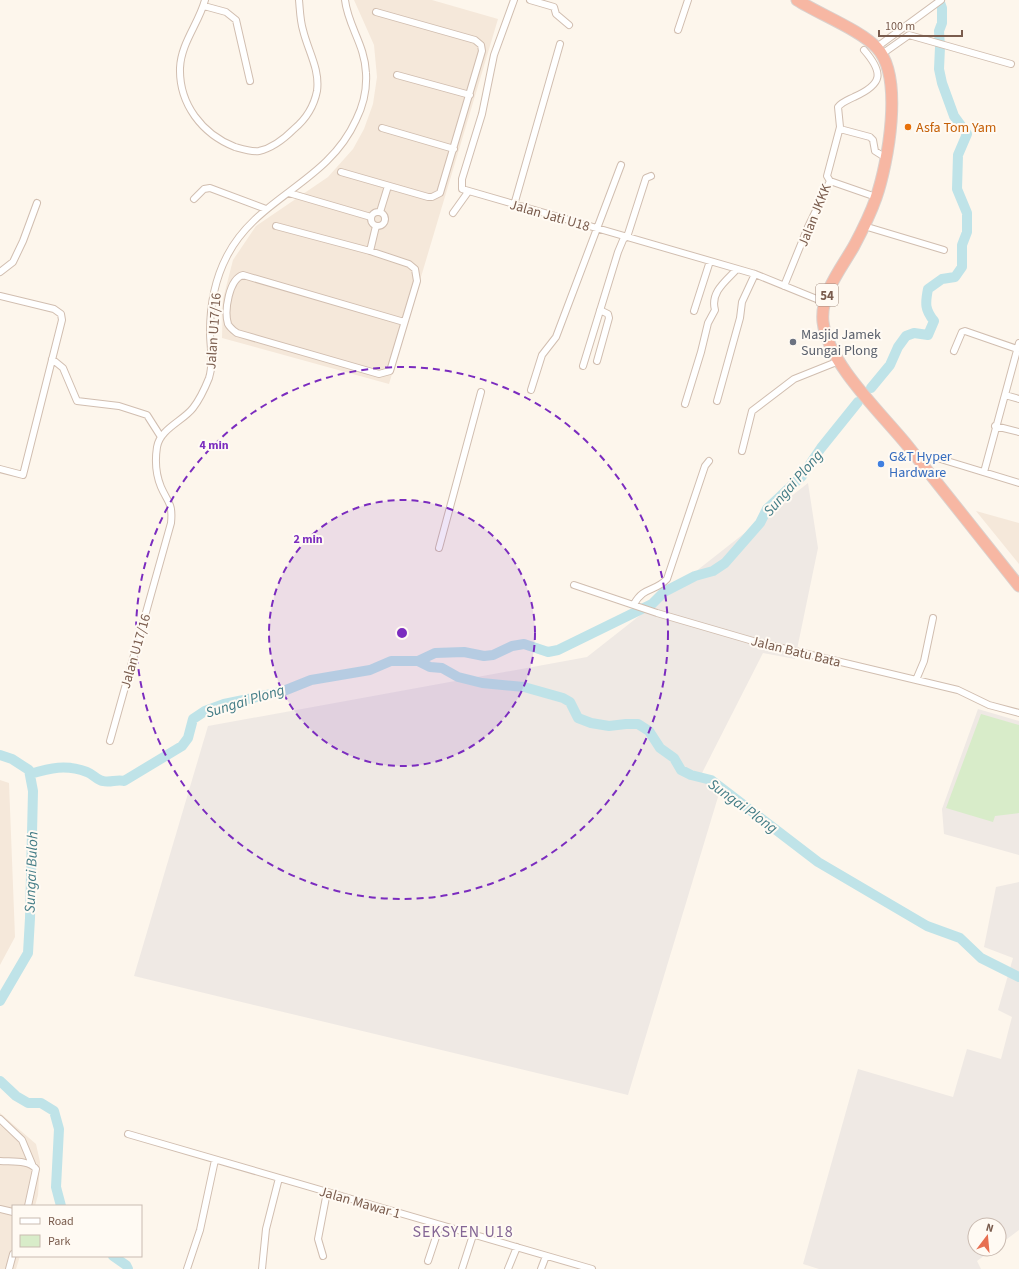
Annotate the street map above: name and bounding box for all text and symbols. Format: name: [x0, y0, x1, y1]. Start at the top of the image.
scale bar: [879, 12, 962, 38]
text: 100 m: [885, 18, 915, 35]
place label: Asfa Tom Yam: [916, 118, 996, 138]
marker: Asfa Tom Yam: [903, 122, 913, 132]
street label: Jalan JKKK: [793, 180, 837, 250]
street label: Jalan Jati U18: [507, 195, 592, 237]
road number: 54: [816, 284, 838, 306]
street label: Jalan U17/16: [201, 292, 227, 370]
place label: Masjid Jamek Sungai Plong: [801, 325, 881, 361]
marker: Masjid Jamek Sungai Plong: [788, 337, 798, 347]
text: 4 min: [199, 437, 229, 454]
water label: Sungai Plong: [759, 446, 828, 521]
place label: G&T Hyper Hardware: [889, 447, 952, 483]
marker: G&T Hyper Hardware: [876, 459, 886, 469]
text: 2 min: [293, 531, 323, 548]
street label: Jalan U17/16: [116, 612, 156, 691]
centre of rings: [395, 626, 409, 640]
street label: Jalan Batu Bata: [749, 631, 843, 673]
water label: Sungai Plong: [203, 680, 287, 723]
water label: Sungai Plong: [704, 774, 782, 839]
water label: Sungai Buloh: [20, 831, 43, 913]
street label: Jalan Mawar 1: [317, 1182, 403, 1224]
legend: [12, 1205, 142, 1257]
text: Road: [48, 1213, 74, 1230]
north arrow: [967, 1217, 1007, 1257]
text: N: [984, 1220, 995, 1236]
district label: SEKSYEN U18: [412, 1221, 514, 1243]
text: Park: [48, 1233, 70, 1250]

